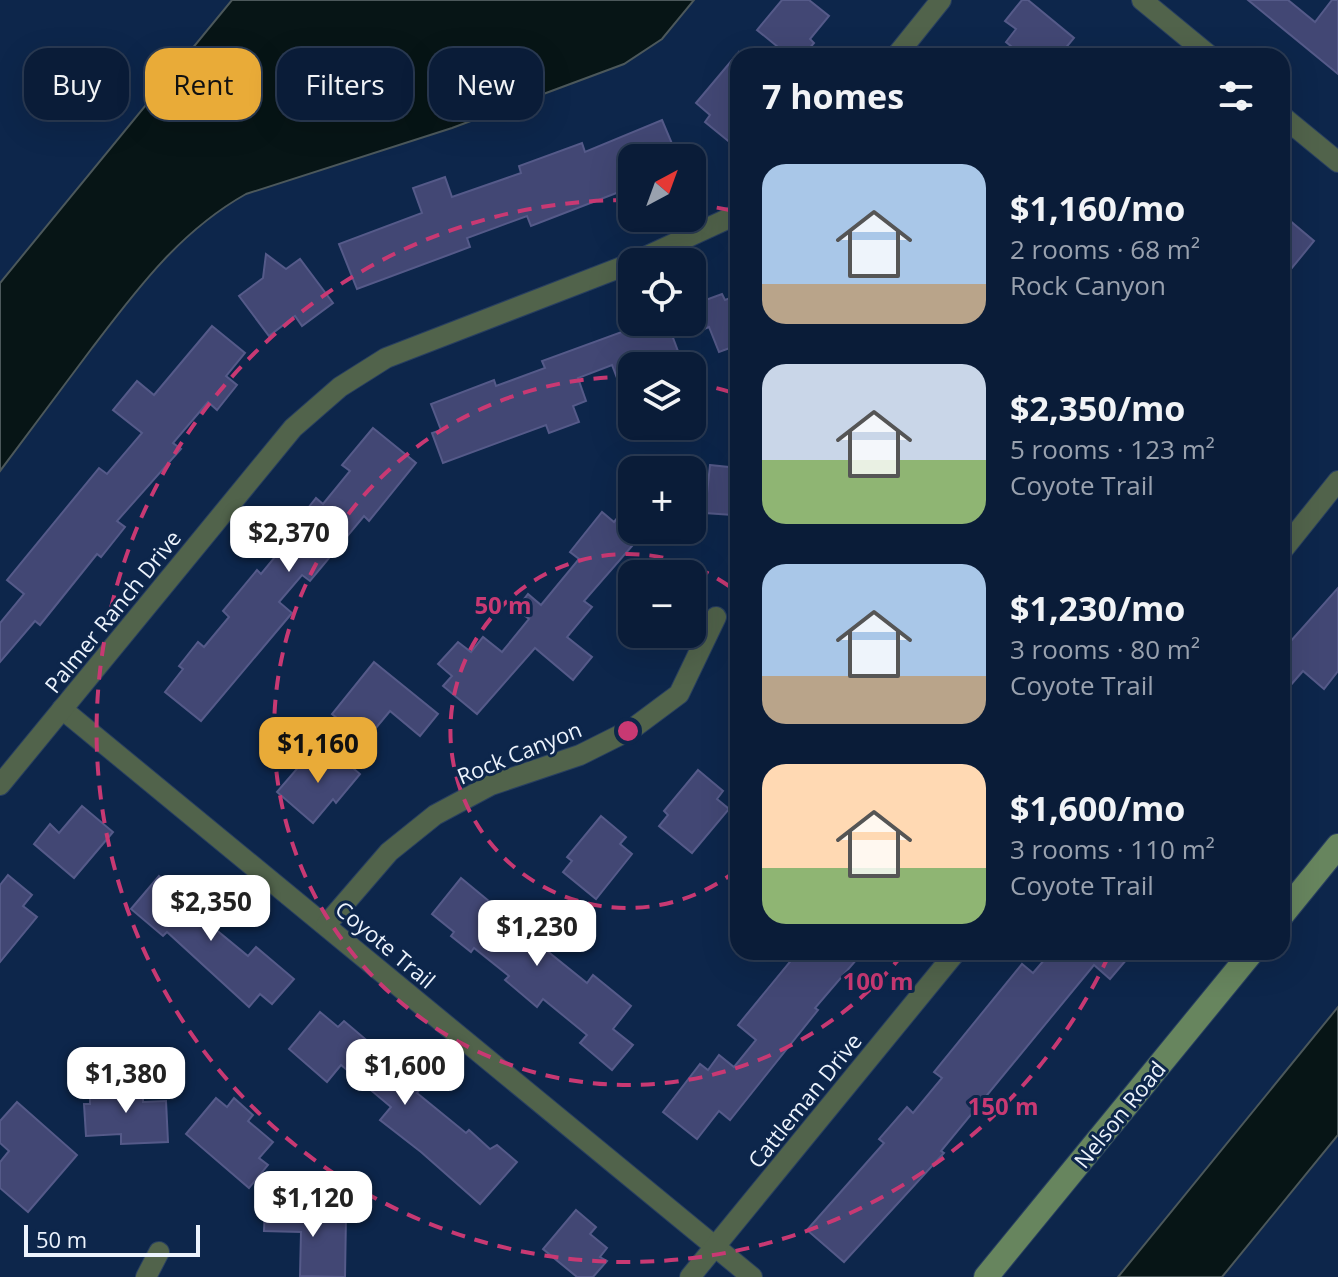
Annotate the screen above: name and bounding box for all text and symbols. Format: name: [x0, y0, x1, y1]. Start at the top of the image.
chip: Buy: [24, 48, 129, 120]
chip: Rent: [145, 48, 261, 120]
chip: Filters: [277, 48, 413, 120]
chip: New: [429, 48, 543, 120]
text: 7 homes: [762, 73, 904, 119]
icon: filters: [1214, 74, 1258, 118]
north arrow: [618, 144, 706, 232]
map controls: [618, 144, 706, 648]
text: $1,160/mo: [1010, 185, 1185, 231]
icon: home: [826, 196, 922, 292]
text: 2 rooms · 68 m²: [1010, 231, 1200, 267]
button: locate: [618, 248, 706, 336]
text: Rock Canyon: [1010, 267, 1166, 303]
button: layers: [618, 352, 706, 440]
text: $2,350/mo: [1010, 385, 1185, 431]
icon: home: [826, 396, 922, 492]
text: 5 rooms · 123 m²: [1010, 431, 1215, 467]
button: +: [618, 456, 706, 544]
text: Coyote Trail: [1010, 467, 1154, 503]
pin: $2,370: [224, 506, 354, 574]
text: $2,370: [248, 514, 330, 550]
street label: Palmer Ranch Drive: [37, 523, 187, 699]
button: −: [618, 560, 706, 648]
text: $1,230/mo: [1010, 585, 1185, 631]
text: 50 m: [474, 588, 532, 621]
icon: home: [826, 596, 922, 692]
text: 3 rooms · 80 m²: [1010, 631, 1200, 667]
text: Coyote Trail: [1010, 667, 1154, 703]
street label: Rock Canyon: [452, 713, 586, 791]
pin: $1,160: [253, 717, 383, 785]
centre of rings: [614, 717, 642, 745]
text: $1,160: [277, 725, 359, 761]
text: $1,600/mo: [1010, 785, 1185, 831]
icon: home: [826, 796, 922, 892]
text: 3 rooms · 110 m²: [1010, 831, 1215, 867]
text: Coyote Trail: [1010, 867, 1154, 903]
pin: $2,350: [146, 875, 276, 943]
text: $2,350: [170, 883, 252, 919]
street label: Coyote Trail: [330, 893, 442, 995]
pin: $1,230: [472, 900, 602, 968]
text: $1,230: [496, 908, 578, 944]
text: 100 m: [843, 964, 913, 997]
street label: Cattleman Drive: [740, 1026, 868, 1174]
pin: $1,600: [340, 1039, 470, 1107]
pin: $1,380: [61, 1047, 191, 1115]
text: $1,600: [364, 1047, 446, 1083]
street label: Nelson Road: [1066, 1054, 1172, 1174]
text: $1,380: [85, 1055, 167, 1091]
text: 150 m: [968, 1089, 1038, 1122]
pin: $1,120: [248, 1171, 378, 1239]
text: $1,120: [272, 1179, 354, 1215]
scale bar: [24, 1221, 200, 1257]
text: 50 m: [36, 1224, 87, 1254]

